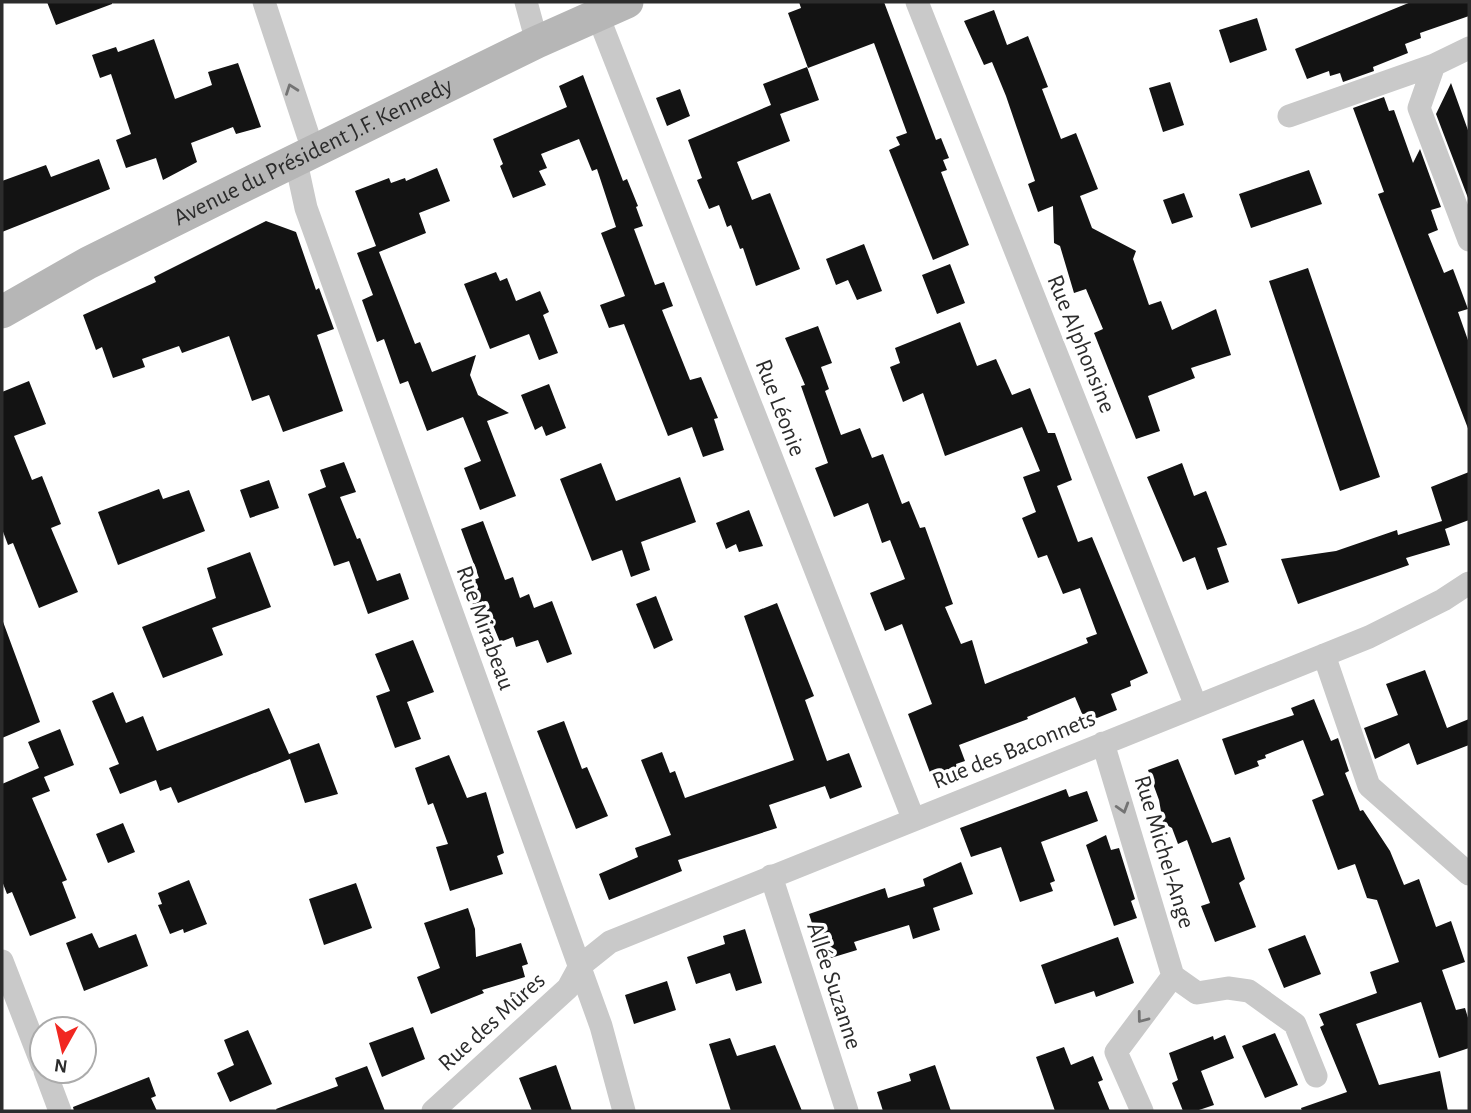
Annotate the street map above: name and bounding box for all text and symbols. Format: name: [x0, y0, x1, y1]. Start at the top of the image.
street label: Avenue du Président J.F. Kennedy: [170, 73, 456, 230]
one-way arrow: [285, 83, 299, 95]
street label: Rue Alphonsine: [1042, 272, 1120, 416]
street label: Rue Léonie: [751, 356, 809, 460]
street label: Rue Mirabeau: [451, 563, 519, 693]
street label: Rue des Baconnets: [929, 706, 1099, 794]
street label: Rue Michel-Ange: [1129, 773, 1199, 931]
one-way arrow: [1115, 802, 1130, 814]
street label: Allée Suzanne: [802, 920, 866, 1052]
street label: Rue des Mûres: [434, 968, 550, 1076]
one-way arrow: [1138, 1010, 1150, 1023]
north arrow: [28, 1015, 98, 1085]
text: N: [53, 1055, 69, 1076]

